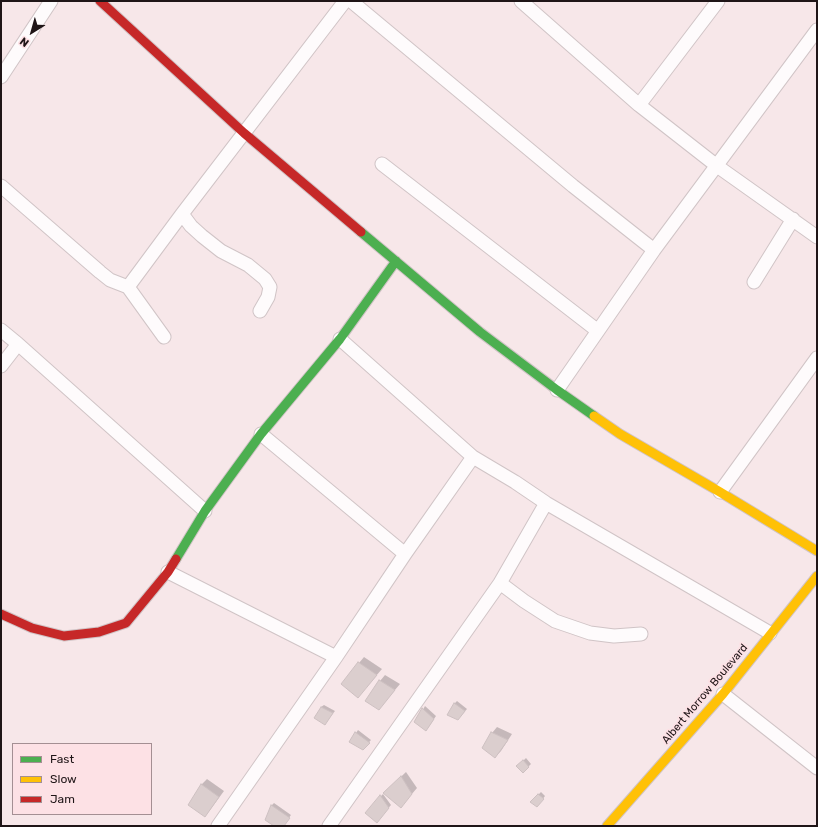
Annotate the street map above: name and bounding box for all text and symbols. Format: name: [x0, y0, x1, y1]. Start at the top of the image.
north arrow: [12, 12, 52, 52]
text: N: [17, 34, 32, 50]
street label: Albert Morrow Boulevard: [659, 641, 751, 747]
legend: [12, 743, 152, 815]
text: Fast: [50, 752, 74, 766]
text: Slow: [50, 772, 77, 786]
text: Jam: [50, 792, 75, 806]

